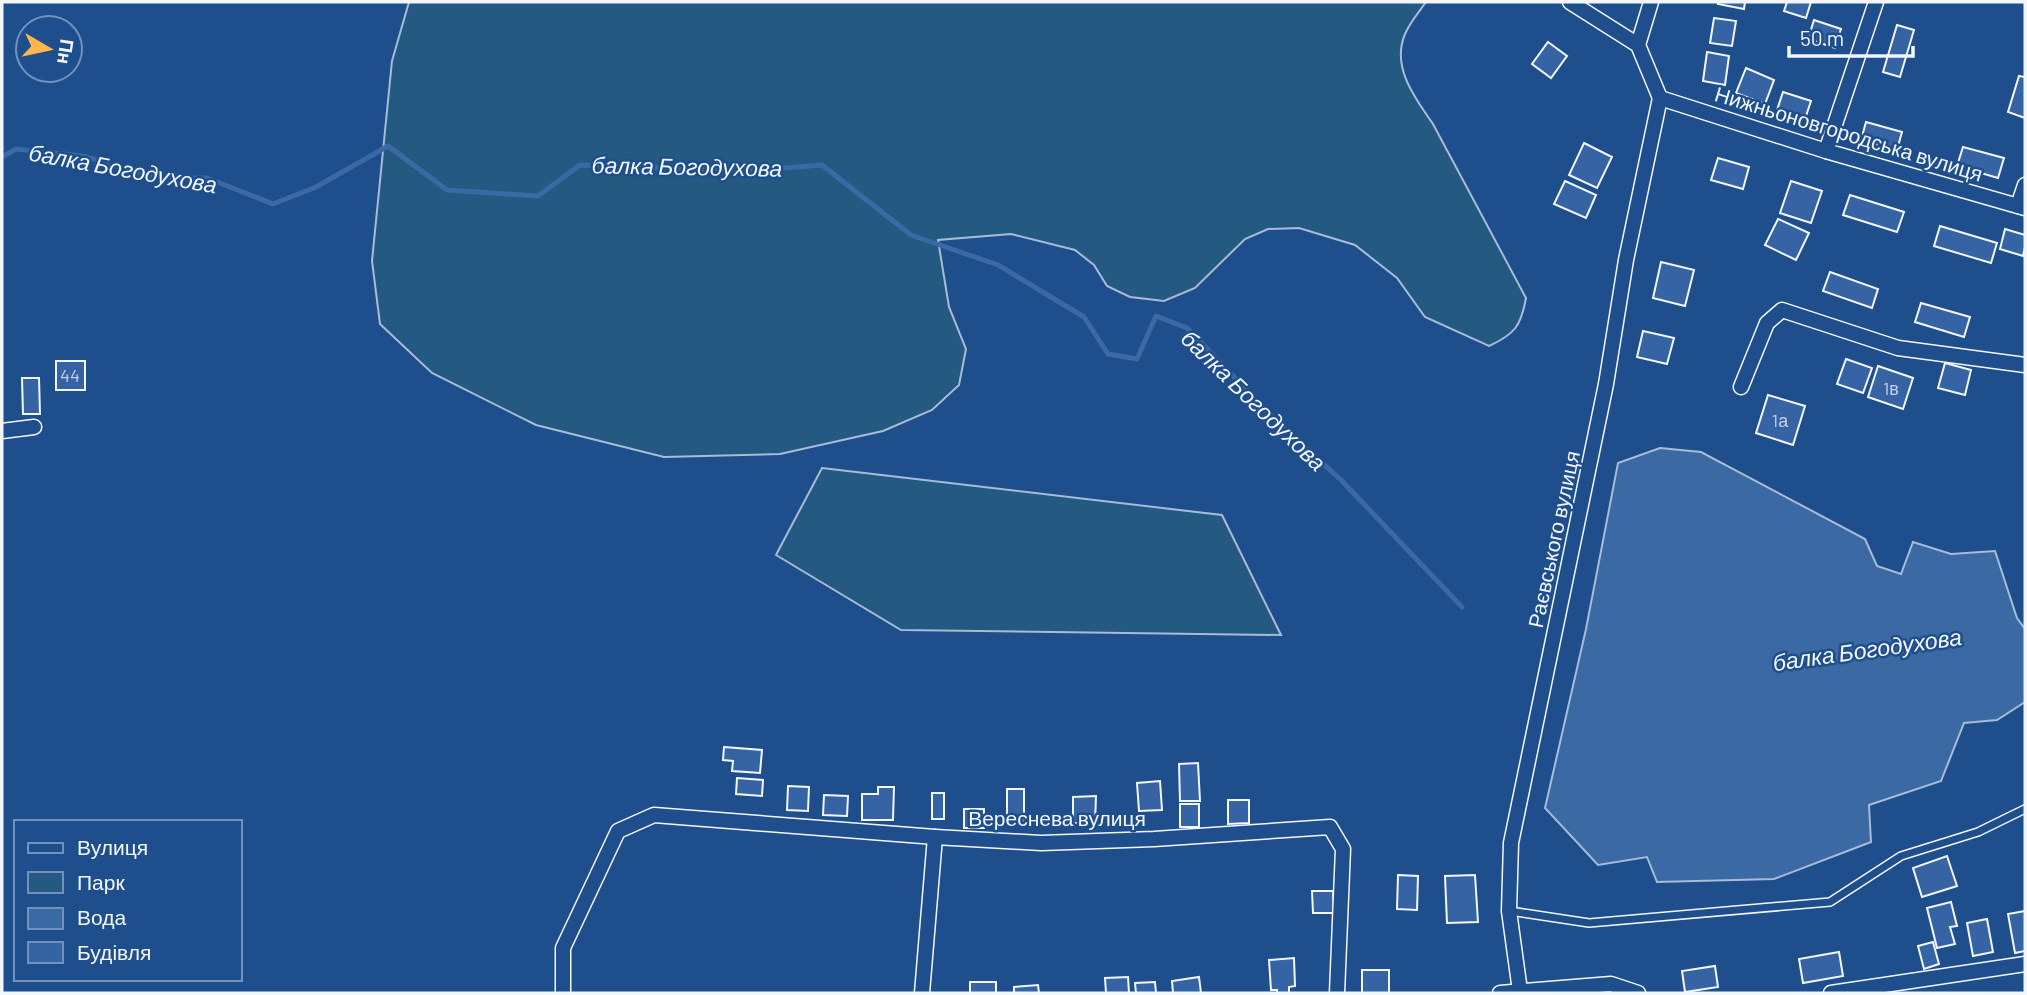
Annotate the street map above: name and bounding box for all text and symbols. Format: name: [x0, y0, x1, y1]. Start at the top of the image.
north arrow: [14, 14, 84, 84]
scale bar: [1789, 14, 1913, 58]
text: 50 m: [1800, 25, 1844, 50]
text: Пн: [53, 38, 80, 66]
street label: Нижньоновгородська вулиця: [1712, 80, 1986, 186]
water label: балка Богодухова: [27, 138, 219, 198]
water label: балка Богодухова: [592, 150, 782, 182]
water label: балка Богодухова: [1176, 324, 1332, 476]
house number: 44: [60, 364, 80, 386]
house number: 1в: [1883, 377, 1899, 399]
house number: 1а: [1772, 409, 1789, 431]
street label: Раєвського вулиця: [1522, 448, 1584, 630]
water label: балка Богодухова: [1771, 622, 1963, 676]
street label: Вереснева вулиця: [968, 805, 1146, 830]
legend: [14, 820, 242, 981]
text: Вулиця: [77, 834, 148, 859]
text: Парк: [77, 869, 125, 894]
text: Вода: [77, 904, 126, 929]
text: Будівля: [77, 939, 151, 964]

